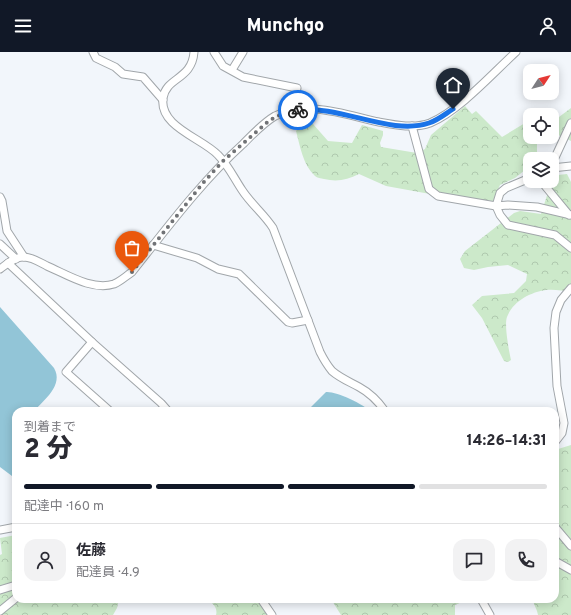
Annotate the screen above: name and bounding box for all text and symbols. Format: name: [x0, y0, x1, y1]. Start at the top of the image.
icon: menu: [12, 15, 34, 37]
text: Munchgo: [247, 15, 324, 38]
icon: person: [537, 15, 559, 37]
north arrow: [523, 64, 559, 100]
map controls: [523, 64, 559, 188]
pin: [436, 68, 470, 109]
icon: home: [442, 74, 464, 96]
courier: [278, 90, 318, 130]
icon: bike: [287, 99, 309, 121]
button: locate: [523, 108, 559, 144]
button: layers: [523, 152, 559, 188]
pin: [115, 231, 149, 272]
icon: bag: [121, 237, 143, 259]
text: 到着まで: [24, 420, 76, 436]
text: 14:26–14:31: [466, 432, 547, 451]
text: 2 分: [24, 434, 73, 467]
text: 配達中 · 160 m: [24, 499, 104, 515]
button: person: [24, 539, 66, 581]
button: chat: [453, 539, 495, 581]
button: phone: [505, 539, 547, 581]
text: 佐藤: [76, 542, 106, 561]
text: 配達員 · 4.9: [76, 565, 140, 581]

